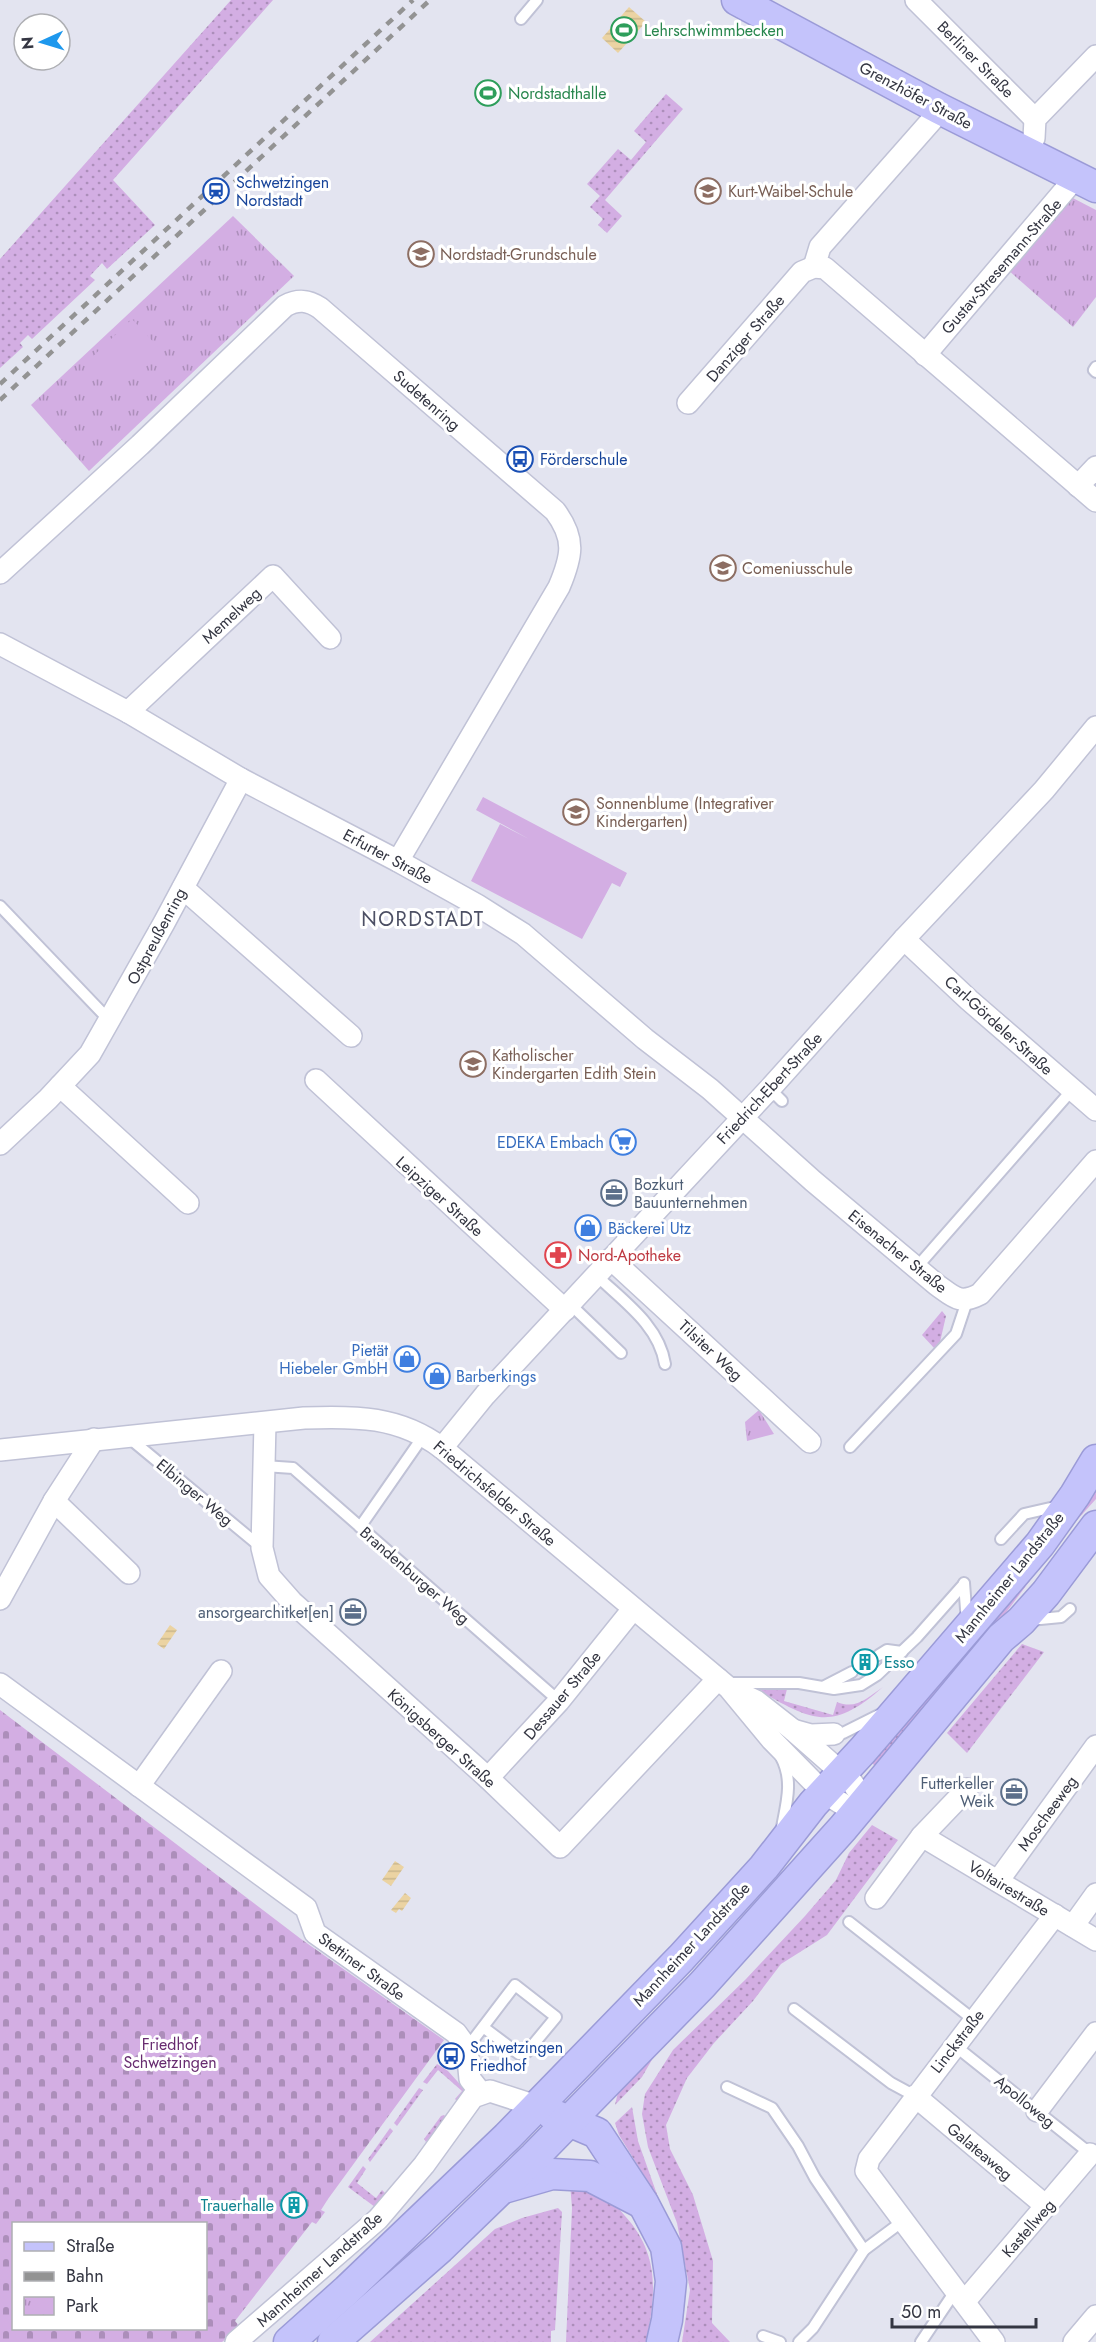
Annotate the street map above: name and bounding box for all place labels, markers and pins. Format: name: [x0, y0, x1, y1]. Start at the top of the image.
sports icon: Lehrschwimmbecken: [609, 15, 639, 45]
place label: Lehrschwimmbecken: [644, 19, 784, 42]
sports icon: Nordstadthalle: [473, 78, 503, 108]
place label: Nordstadthalle: [508, 82, 606, 105]
place label: Schwetzingen Nordstadt: [236, 171, 329, 212]
station icon: Schwetzingen Nordstadt: [201, 176, 231, 206]
school or university icon: Kurt-Waibel-Schule: [693, 176, 723, 206]
place label: Kurt-Waibel-Schule: [728, 180, 853, 203]
school or university icon: Nordstadt-Grundschule: [406, 239, 436, 269]
place label: Nordstadt-Grundschule: [440, 243, 597, 266]
bus stop icon: Förderschule: [505, 444, 535, 474]
place label: Förderschule: [540, 448, 627, 471]
school or university icon: Comeniusschule: [708, 553, 738, 583]
place label: Comeniusschule: [742, 557, 853, 580]
place label: Sonnenblume (Integrativer Kindergarten): [596, 792, 774, 833]
school or university icon: Sonnenblume (Integrativer Kindergarten): [561, 797, 591, 827]
place label: Katholischer Kindergarten Edith Stein: [492, 1044, 656, 1085]
school or university icon: Katholischer Kindergarten Edith Stein: [458, 1049, 488, 1079]
supermarket icon: EDEKA Embach: [608, 1127, 638, 1157]
place label: EDEKA Embach: [497, 1131, 604, 1154]
place label: Bozkurt Bauunternehmen: [634, 1173, 748, 1214]
office icon: Bozkurt Bauunternehmen: [599, 1178, 629, 1208]
shop icon: Bäckerei Utz: [573, 1213, 603, 1243]
place label: Bäckerei Utz: [608, 1217, 692, 1240]
pharmacy icon: Nord-Apotheke: [543, 1240, 573, 1270]
place label: Nord-Apotheke: [578, 1244, 681, 1267]
place label: Pietät Hiebeler GmbH: [279, 1339, 388, 1380]
shop icon: Pietät Hiebeler GmbH: [392, 1344, 422, 1374]
shop icon: Barberkings: [422, 1361, 452, 1391]
place label: Barberkings: [456, 1365, 536, 1388]
office icon: ansorgearchitket[en]: [338, 1597, 368, 1627]
place label: ansorgearchitket[en]: [198, 1601, 334, 1624]
building icon: Esso: [850, 1647, 880, 1677]
place label: Esso: [884, 1651, 915, 1674]
place label: Futterkeller Weik: [920, 1772, 995, 1813]
office icon: Futterkeller Weik: [999, 1777, 1029, 1807]
place label: Schwetzingen Friedhof: [470, 2036, 563, 2077]
bus stop icon: Schwetzingen Friedhof: [436, 2041, 466, 2071]
building icon: Trauerhalle: [279, 2190, 309, 2220]
place label: Trauerhalle: [201, 2194, 274, 2217]

